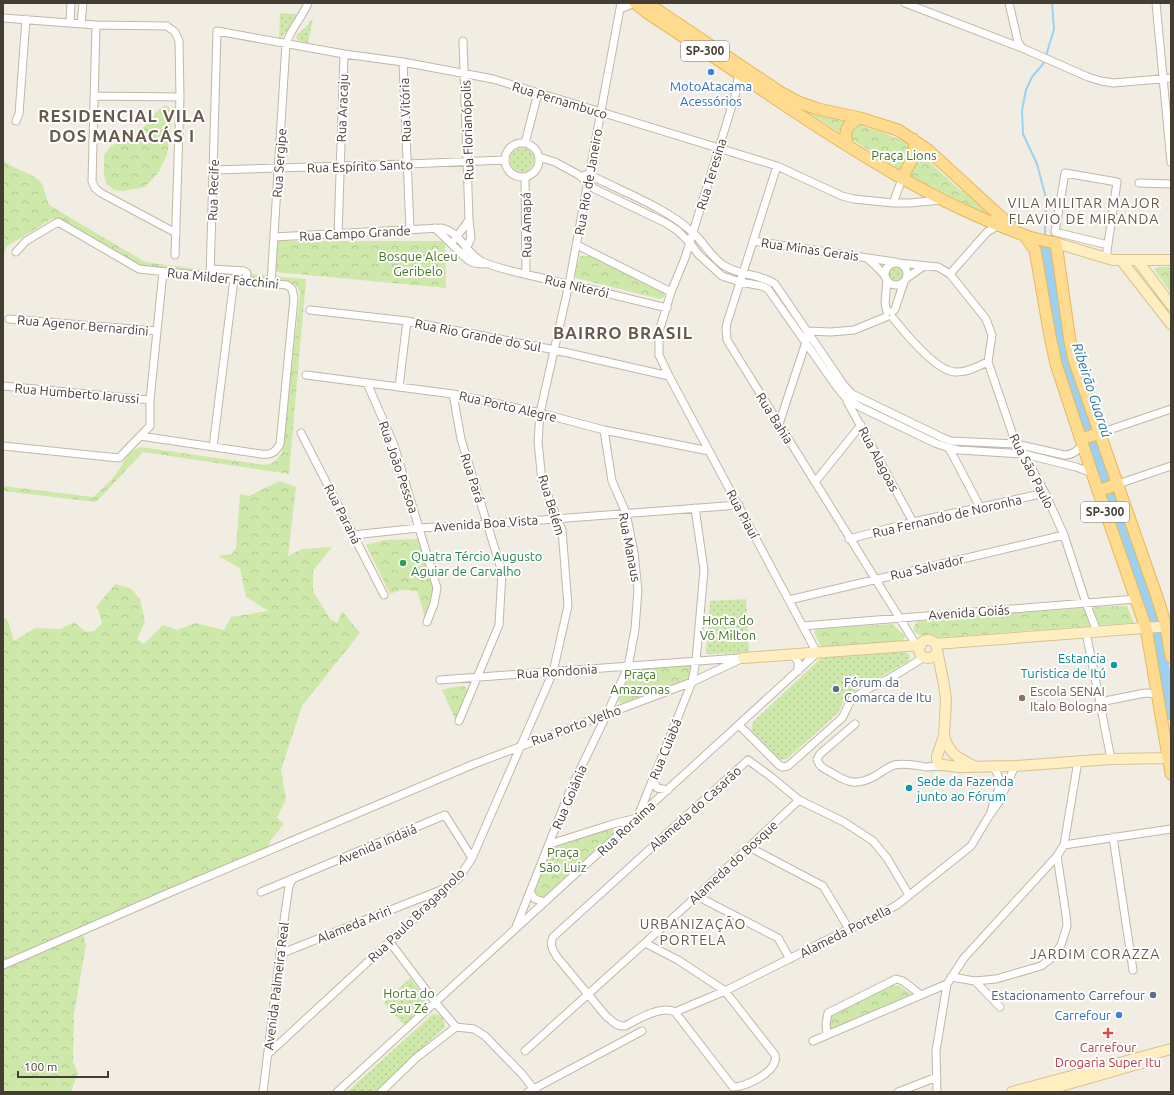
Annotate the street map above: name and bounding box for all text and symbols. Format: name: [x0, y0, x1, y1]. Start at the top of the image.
road number: SP-300: [681, 41, 729, 61]
marker: MotoAtacama Acessórios: [706, 67, 716, 77]
street label: Rua Aracaju: [334, 74, 350, 142]
street label: Rua Vitória: [397, 78, 413, 142]
street label: Rua Florianópolis: [458, 79, 476, 180]
street label: Rua Pernambuco: [511, 79, 609, 121]
place label: MotoAtacama Acessórios: [670, 79, 752, 108]
district label: RESIDENCIAL VILA DOS MANACÁS I: [38, 106, 206, 145]
street label: Rua Sergipe: [270, 128, 288, 198]
street label: Rua Rio de Janeiro: [572, 128, 604, 236]
street label: Rua Teresina: [693, 137, 729, 211]
park label: Praça Lions: [871, 148, 937, 162]
street label: Rua Espírito Santo: [307, 157, 413, 175]
street label: Rua Recife: [205, 159, 221, 221]
street label: Rua Amapá: [518, 192, 534, 258]
district label: VILA MILITAR MAJOR FLAVIO DE MIRANDA: [1008, 195, 1160, 227]
street label: Rua Campo Grande: [299, 223, 411, 243]
street label: Rua Minas Gerais: [760, 235, 860, 263]
park label: Bosque Alceu Geribelo: [378, 249, 458, 278]
street label: Rua Milder Facchini: [167, 265, 279, 291]
street label: Rua Niterói: [543, 272, 611, 300]
street label: Rua Agenor Bernardini: [17, 312, 149, 338]
street label: Rua Rio Grande do Sul: [414, 316, 543, 354]
district label: BAIRRO BRASIL: [553, 323, 693, 342]
water label: Ribeirão Guaraú: [1069, 341, 1115, 440]
street label: Rua Humberto Iarussi: [14, 381, 140, 405]
street label: Rua Porto Alegre: [458, 388, 558, 424]
street label: Rua Bahia: [754, 390, 796, 446]
street label: Rua João Pessoa: [377, 419, 421, 515]
street label: Rua Alagoas: [856, 424, 902, 494]
street label: Rua São Paulo: [1007, 431, 1057, 511]
street label: Rua Pará: [458, 452, 488, 504]
street label: Rua Belém: [536, 473, 568, 537]
street label: Rua Paraná: [322, 482, 364, 546]
street label: Rua Piauí: [724, 487, 762, 542]
street label: Rua Fernando de Noronha: [871, 492, 1023, 540]
road number: SP-300: [1081, 502, 1129, 522]
street label: Rua Manaus: [616, 511, 644, 583]
street label: Avenida Boa Vista: [433, 512, 539, 534]
place label: Quatra Tércio Augusto Aguiar de Carvalho: [411, 549, 542, 578]
street label: Rua Salvador: [889, 552, 965, 582]
marker: Quatra Tércio Augusto Aguiar de Carvalho: [398, 558, 408, 568]
street label: Avenida Goiás: [928, 602, 1010, 622]
park label: Horta do Võ Milton: [700, 613, 756, 642]
place label: Estancia Turistica de Itú: [1020, 651, 1106, 680]
marker: Estancia Turistica de Itú: [1109, 660, 1119, 670]
street label: Rua Rondonia: [516, 661, 598, 681]
park label: Praça Amazonas: [610, 667, 670, 696]
place label: Fórum da Comarca de Itu: [844, 675, 932, 704]
marker: Fórum da Comarca de Itu: [831, 684, 841, 694]
place label: Escola SENAI Italo Bologna: [1030, 684, 1108, 713]
marker: Escola SENAI Italo Bologna: [1017, 693, 1027, 703]
street label: Rua Porto Velho: [529, 702, 623, 748]
street label: Rua Cuiabá: [646, 716, 684, 782]
street label: Rua Goiânia: [549, 763, 589, 831]
street label: Alameda do Casarão: [646, 763, 744, 853]
place label: Sede da Fazenda junto ao Fórum: [916, 774, 1014, 803]
marker: Sede da Fazenda junto ao Fórum: [904, 783, 914, 793]
street label: Rua Roraima: [594, 798, 658, 858]
street label: Alameda do Bosque: [686, 817, 780, 907]
street label: Avenida Indaiá: [335, 821, 419, 867]
park label: Praça São Luiz: [539, 845, 587, 874]
street label: Rua Paulo Bragagnolo: [365, 865, 467, 965]
street label: Alameda Portella: [797, 902, 893, 960]
street label: Alameda Ariri: [315, 903, 393, 945]
district label: URBANIZAÇÃO PORTELA: [640, 915, 746, 948]
street label: Avenida Palmeira Real: [261, 921, 291, 1051]
district label: JARDIM CORAZZA: [1030, 946, 1160, 962]
park label: Horta do Seu Zé: [383, 986, 435, 1015]
place label: Estacionamento Carrefour: [991, 988, 1145, 1002]
marker: Estacionamento Carrefour: [1148, 990, 1158, 1000]
place label: Carrefour: [1054, 1008, 1111, 1022]
marker: Carrefour: [1114, 1010, 1124, 1020]
marker: Carrefour Drogaria Super Itu: [1103, 1028, 1113, 1038]
place label: Carrefour Drogaria Super Itu: [1055, 1040, 1161, 1069]
scale bar: [18, 1053, 108, 1079]
text: 100 m: [24, 1060, 57, 1073]

